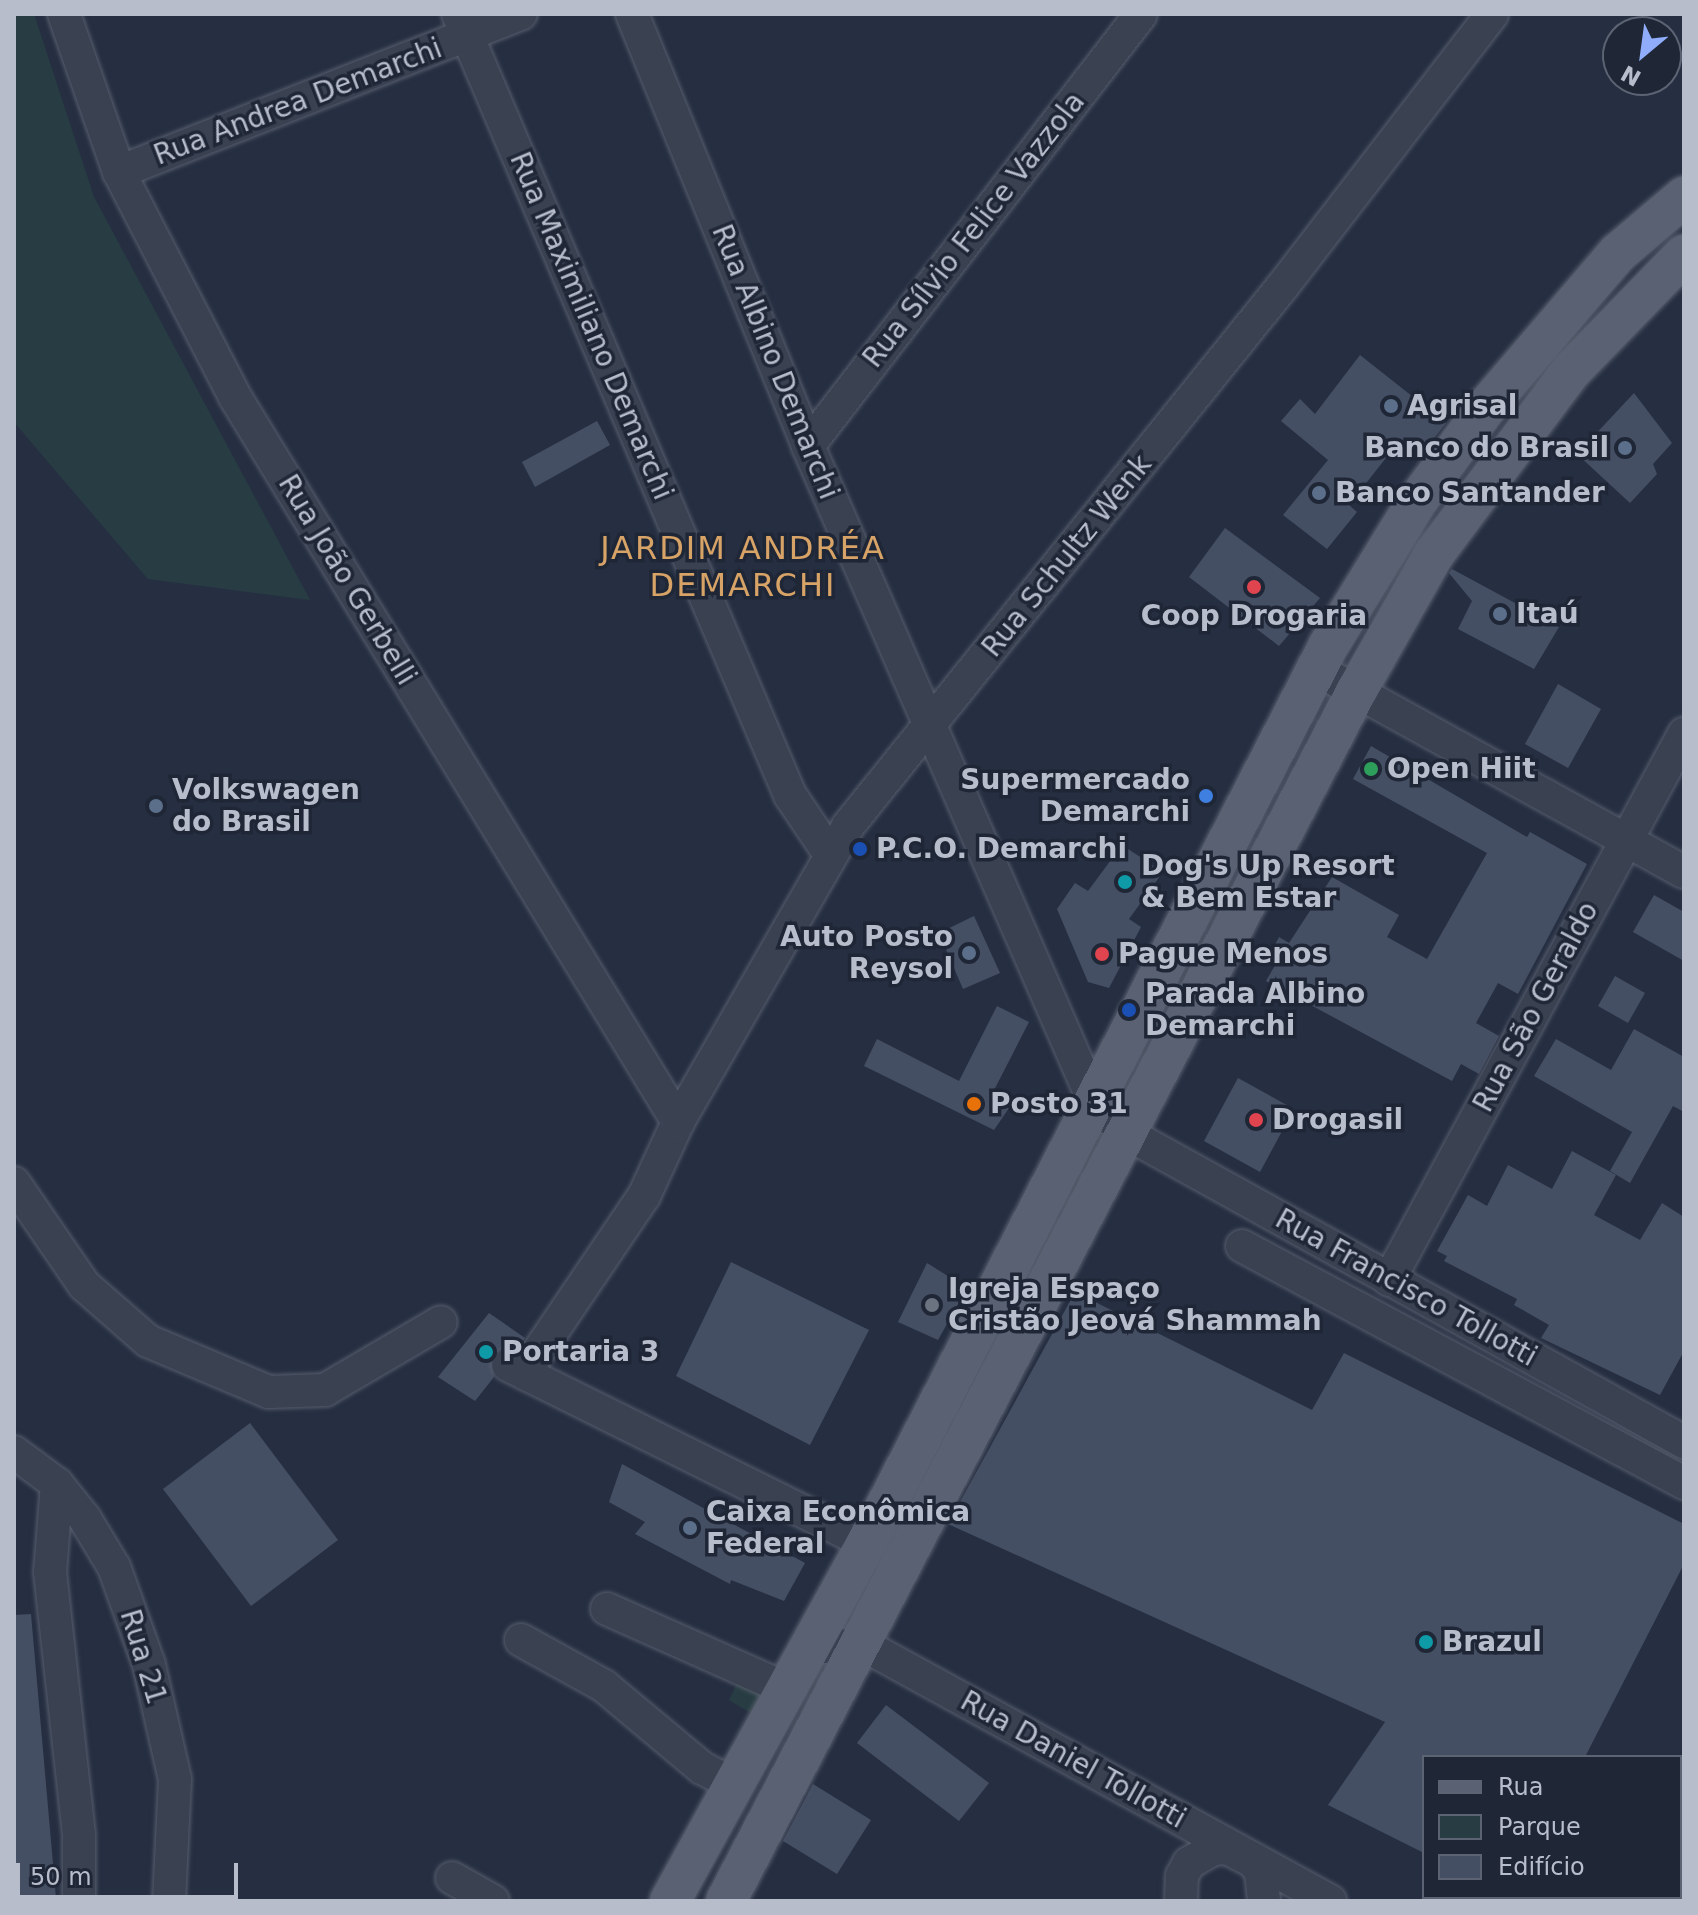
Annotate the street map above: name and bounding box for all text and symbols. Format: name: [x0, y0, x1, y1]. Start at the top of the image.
north arrow: [1602, 16, 1682, 96]
street label: Rua Andrea Demarchi: [149, 32, 447, 172]
text: N: [1617, 60, 1645, 91]
street label: Rua Sílvio Felice Vazzola: [856, 86, 1092, 374]
street label: Rua Maximiliano Demarchi: [502, 147, 680, 505]
street label: Rua Albino Demarchi: [704, 220, 846, 504]
place label: Agrisal: [1407, 389, 1517, 423]
marker: Agrisal: [1382, 397, 1400, 415]
place label: Banco do Brasil: [1364, 431, 1609, 465]
marker: Banco do Brasil: [1616, 439, 1634, 457]
street label: Rua Schultz Wenk: [975, 448, 1159, 664]
street label: Rua João Gerbelli: [271, 469, 423, 691]
place label: Banco Santander: [1335, 476, 1605, 510]
marker: Banco Santander: [1310, 484, 1328, 502]
district label: JARDIM ANDRÉA DEMARCHI: [600, 530, 886, 605]
marker: Coop Drogaria: [1245, 578, 1263, 596]
place label: Itaú: [1516, 597, 1579, 631]
place label: Coop Drogaria: [1141, 599, 1367, 633]
marker: Itaú: [1491, 605, 1509, 623]
place label: Open Hiit: [1387, 752, 1536, 786]
marker: Open Hiit: [1362, 760, 1380, 778]
place label: Supermercado Demarchi: [960, 763, 1190, 829]
place label: Volkswagen do Brasil: [172, 773, 360, 839]
marker: Supermercado Demarchi: [1197, 787, 1215, 805]
marker: Volkswagen do Brasil: [147, 797, 165, 815]
place label: P.C.O. Demarchi: [876, 832, 1127, 866]
marker: P.C.O. Demarchi: [851, 840, 869, 858]
place label: Dog's Up Resort & Bem Estar: [1141, 849, 1395, 915]
marker: Dog's Up Resort & Bem Estar: [1116, 873, 1134, 891]
street label: Rua São Geraldo: [1466, 896, 1606, 1118]
place label: Auto Posto Reysol: [780, 920, 953, 986]
place label: Pague Menos: [1118, 937, 1328, 971]
marker: Auto Posto Reysol: [960, 944, 978, 962]
marker: Pague Menos: [1093, 945, 1111, 963]
place label: Parada Albino Demarchi: [1145, 977, 1365, 1043]
marker: Parada Albino Demarchi: [1120, 1001, 1138, 1019]
place label: Posto 31: [990, 1087, 1128, 1121]
marker: Posto 31: [965, 1095, 983, 1113]
place label: Drogasil: [1272, 1103, 1403, 1137]
marker: Drogasil: [1247, 1111, 1265, 1129]
street label: Rua Francisco Tollotti: [1269, 1202, 1543, 1374]
place label: Igreja Espaço Cristão Jeová Shammah: [948, 1272, 1322, 1338]
marker: Igreja Espaço Cristão Jeová Shammah: [923, 1296, 941, 1314]
place label: Portaria 3: [502, 1335, 659, 1369]
marker: Portaria 3: [477, 1343, 495, 1361]
place label: Caixa Econômica Federal: [706, 1495, 970, 1561]
marker: Caixa Econômica Federal: [681, 1519, 699, 1537]
street label: Rua 21: [113, 1605, 173, 1709]
place label: Brazul: [1442, 1625, 1542, 1659]
marker: Brazul: [1417, 1633, 1435, 1651]
street label: Rua Daniel Tollotti: [955, 1684, 1191, 1836]
legend: [1422, 1755, 1682, 1899]
text: Rua: [1498, 1773, 1544, 1801]
text: Parque: [1498, 1813, 1581, 1841]
scale bar: [20, 1847, 242, 1897]
text: Edifício: [1498, 1853, 1585, 1881]
text: 50 m: [30, 1863, 92, 1891]

